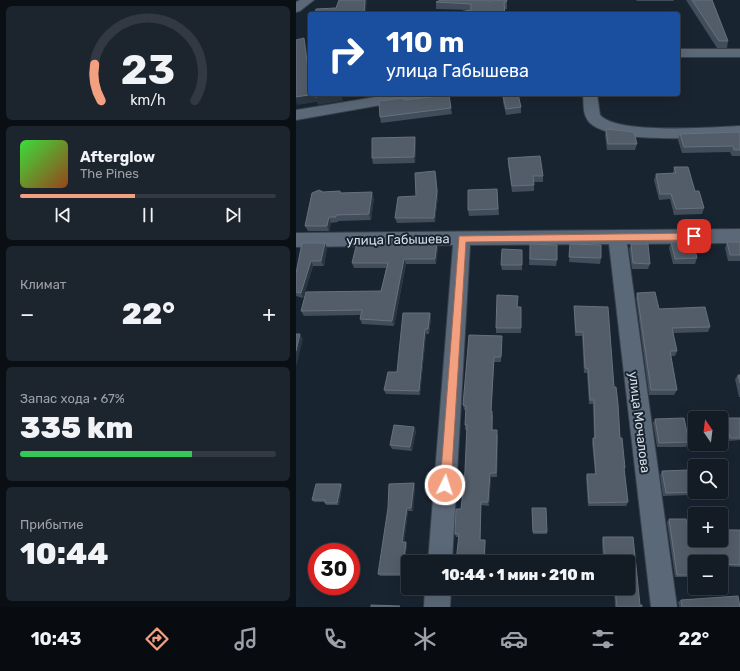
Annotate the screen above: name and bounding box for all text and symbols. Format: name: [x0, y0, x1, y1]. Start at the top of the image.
text: 110 m: [386, 26, 464, 59]
icon: right: [320, 28, 372, 80]
text: 23: [121, 45, 175, 94]
text: улица Габышева: [386, 60, 529, 82]
text: km/h: [130, 92, 166, 109]
text: Afterglow: [80, 148, 155, 166]
text: The Pines: [80, 166, 139, 181]
icon: previous: [52, 204, 74, 226]
icon: pause: [137, 204, 159, 226]
icon: next: [222, 204, 244, 226]
pin: [677, 219, 711, 253]
icon: arrive: [683, 225, 705, 247]
street label: улица Габышева: [346, 231, 450, 248]
text: Климат: [20, 277, 66, 292]
text: 22°: [122, 296, 175, 332]
text: −: [20, 301, 34, 328]
text: +: [262, 301, 276, 328]
street label: улица Мочалова: [626, 370, 653, 474]
text: Запас хода · 67%: [20, 391, 125, 406]
text: 335 km: [20, 410, 133, 446]
north arrow: [688, 411, 728, 451]
map controls: [688, 411, 728, 595]
button: search: [688, 459, 728, 499]
position arrow: [424, 464, 466, 506]
button: +: [688, 507, 728, 547]
text: Прибытие: [20, 517, 84, 532]
text: 10:44: [20, 536, 109, 572]
speed limit sign: 30: [308, 543, 360, 595]
button: −: [688, 555, 728, 595]
text: 10:44 · 1 мин · 210 m: [441, 566, 595, 584]
icon: directions: [143, 625, 171, 653]
icon: music: [232, 625, 260, 653]
icon: phone: [321, 625, 349, 653]
icon: climate: [411, 625, 439, 653]
icon: car: [500, 625, 528, 653]
icon: filters: [589, 625, 617, 653]
text: 10:43: [31, 628, 81, 650]
text: 22°: [678, 628, 709, 650]

